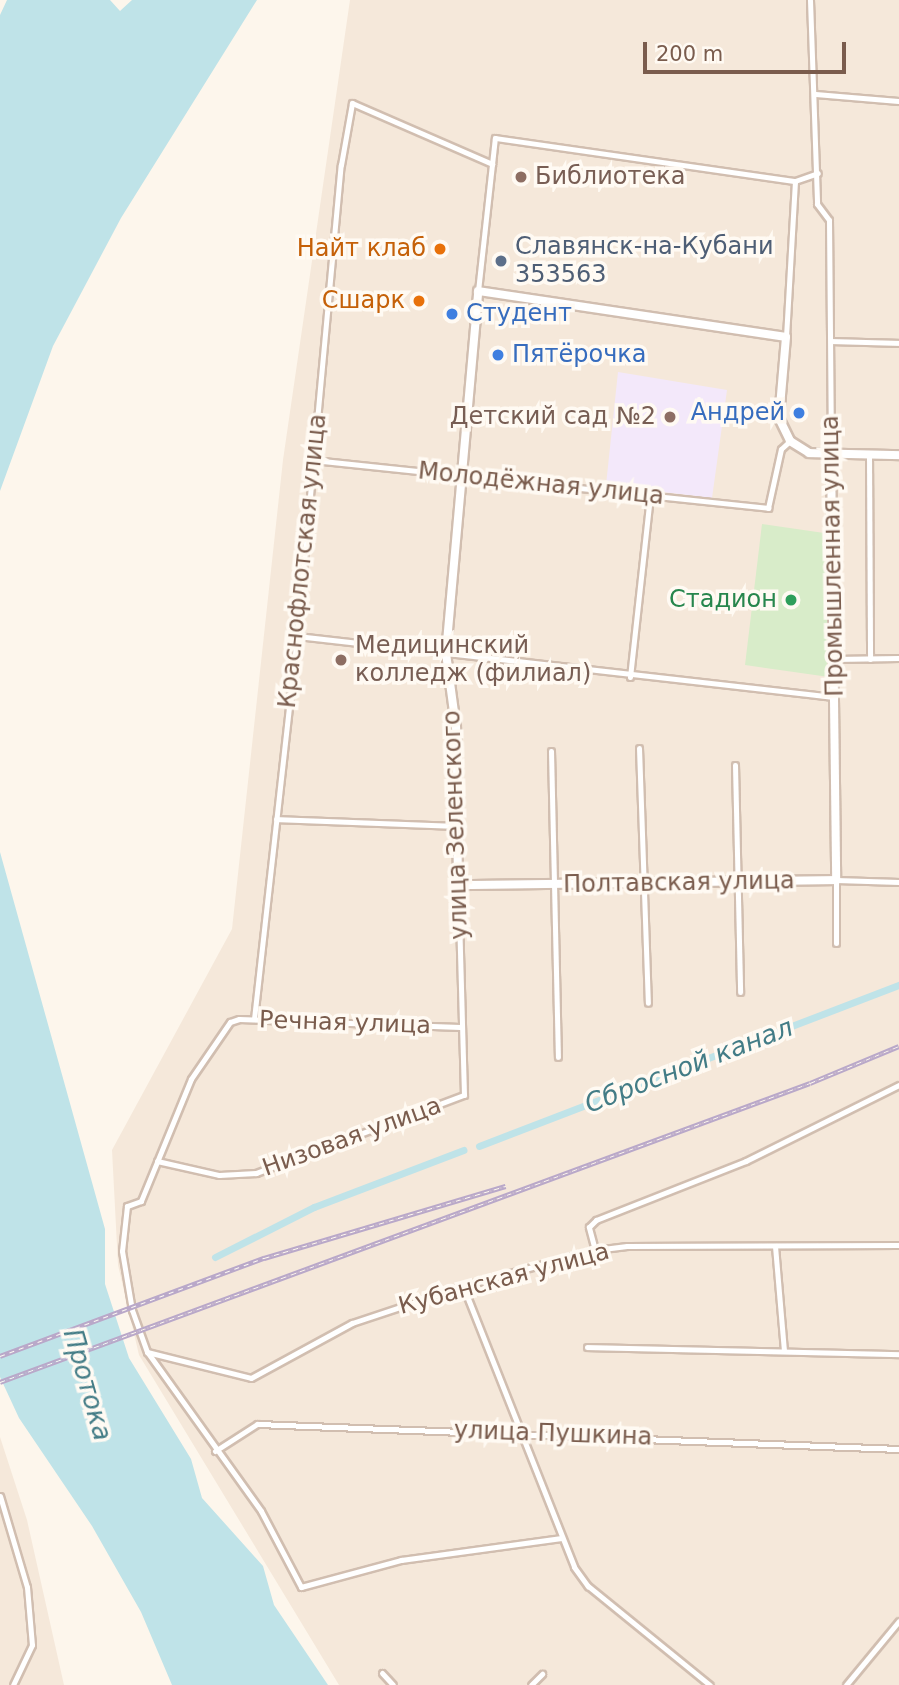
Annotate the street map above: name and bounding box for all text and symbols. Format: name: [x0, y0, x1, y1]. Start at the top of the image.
scale bar: [647, 28, 850, 72]
text: 200 m: [656, 42, 723, 66]
place label: Библиотека: [535, 163, 685, 191]
marker: Библиотека: [513, 169, 529, 185]
place label: Славянск-на-Кубани 353563: [515, 233, 774, 289]
place label: Найт клаб: [297, 235, 426, 263]
marker: Найт клаб: [432, 241, 448, 257]
marker: Славянск-на-Кубани 353563: [493, 253, 509, 269]
place label: Сшарк: [322, 287, 405, 315]
marker: Сшарк: [411, 293, 427, 309]
place label: Студент: [466, 300, 572, 328]
marker: Студент: [444, 306, 460, 322]
place label: Пятёрочка: [512, 341, 647, 369]
marker: Пятёрочка: [490, 347, 506, 363]
place label: Андрей: [691, 399, 785, 427]
place label: Детский сад №2: [450, 403, 656, 431]
marker: Андрей: [791, 405, 807, 421]
marker: Детский сад №2: [662, 409, 678, 425]
street label: Краснофлотская улица: [273, 412, 333, 710]
street label: Промышленная улица: [816, 415, 850, 697]
street label: Молодёжная улица: [417, 457, 665, 511]
place label: Стадион: [669, 586, 777, 614]
marker: Стадион: [783, 592, 799, 608]
place label: Медицинский колледж (филиал): [355, 632, 591, 688]
marker: Медицинский колледж (филиал): [333, 652, 349, 668]
street label: улица Зеленского: [438, 710, 474, 940]
street label: Полтавская улица: [563, 867, 795, 899]
street label: Речная улица: [259, 1006, 431, 1040]
water label: Сбросной канал: [581, 1012, 797, 1120]
street label: Низовая улица: [259, 1091, 445, 1183]
street label: Кубанская улица: [395, 1237, 613, 1321]
water label: Протока: [56, 1326, 118, 1444]
street label: улица Пушкина: [453, 1416, 653, 1452]

